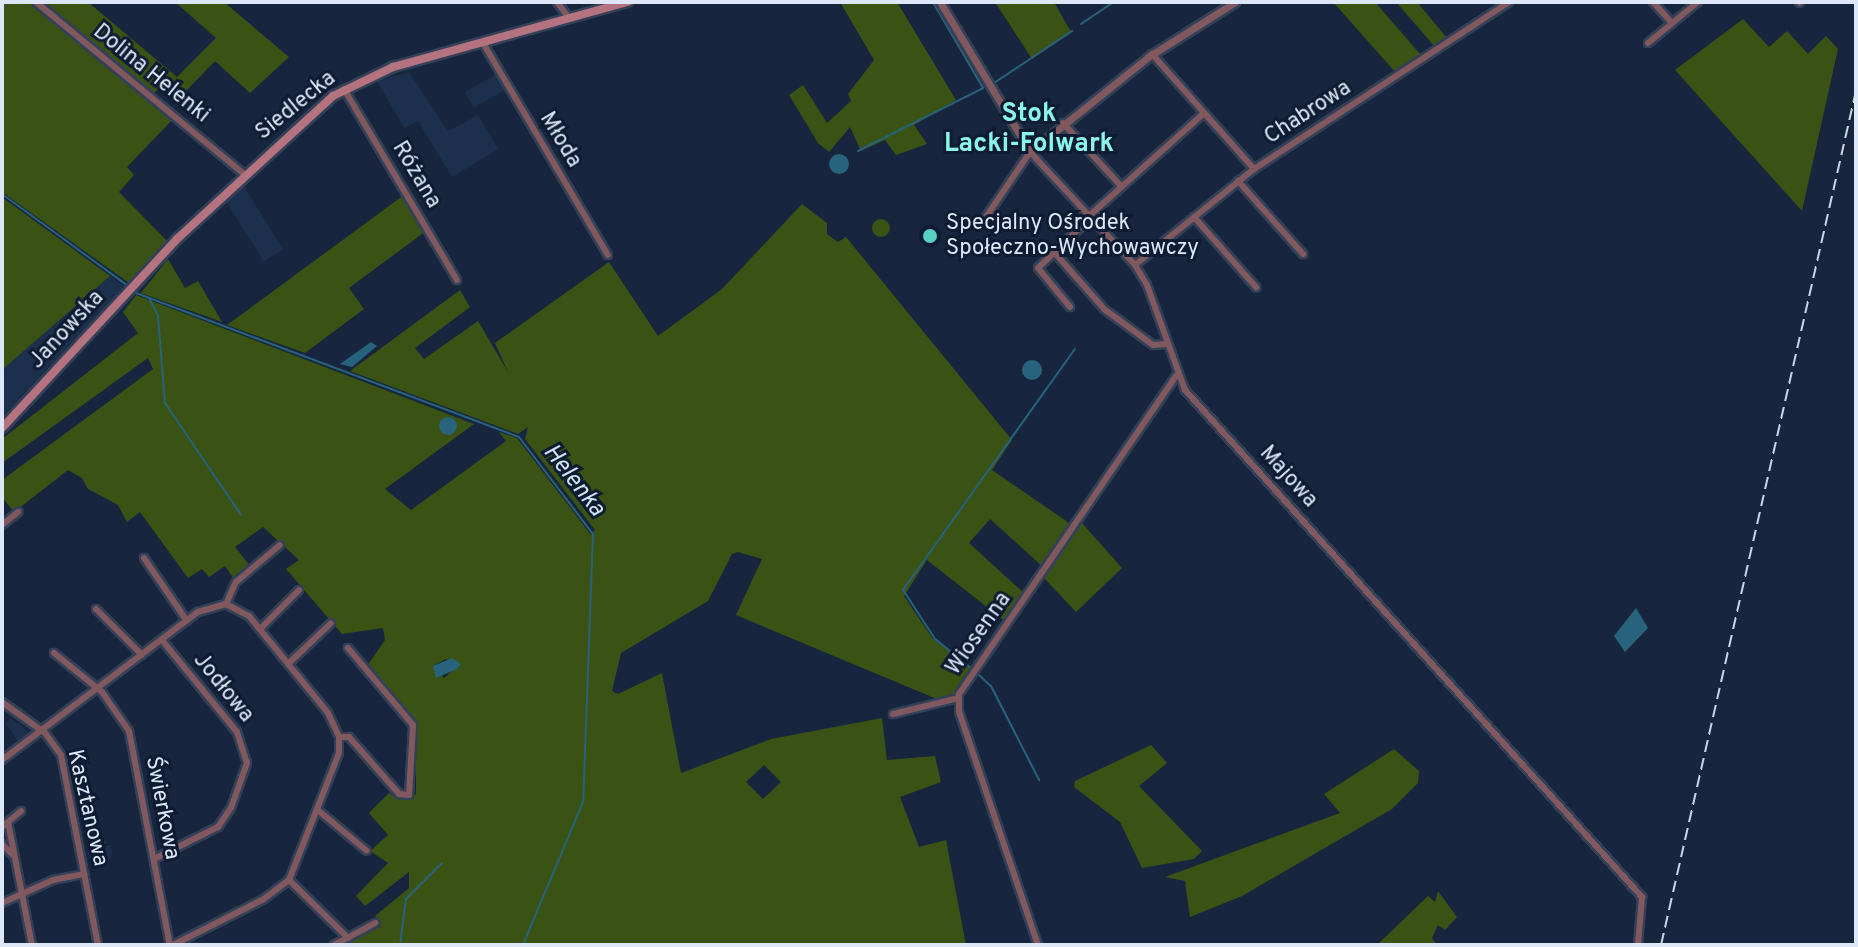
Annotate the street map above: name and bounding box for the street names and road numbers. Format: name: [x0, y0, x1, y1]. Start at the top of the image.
street label: Dolina Helenki: [87, 19, 215, 129]
street label: Siedlecka: [251, 66, 341, 146]
street label: Chabrowa: [1260, 75, 1356, 151]
street label: Młoda: [533, 107, 587, 173]
street label: Różana: [386, 137, 446, 213]
street label: Janowska: [24, 285, 110, 375]
street label: Majowa: [1253, 441, 1323, 513]
street label: Wiosenna: [941, 588, 1017, 680]
street label: Jodłowa: [187, 648, 259, 728]
street label: Kasztanowa: [61, 747, 113, 869]
street label: Świerkowa: [139, 754, 185, 862]

